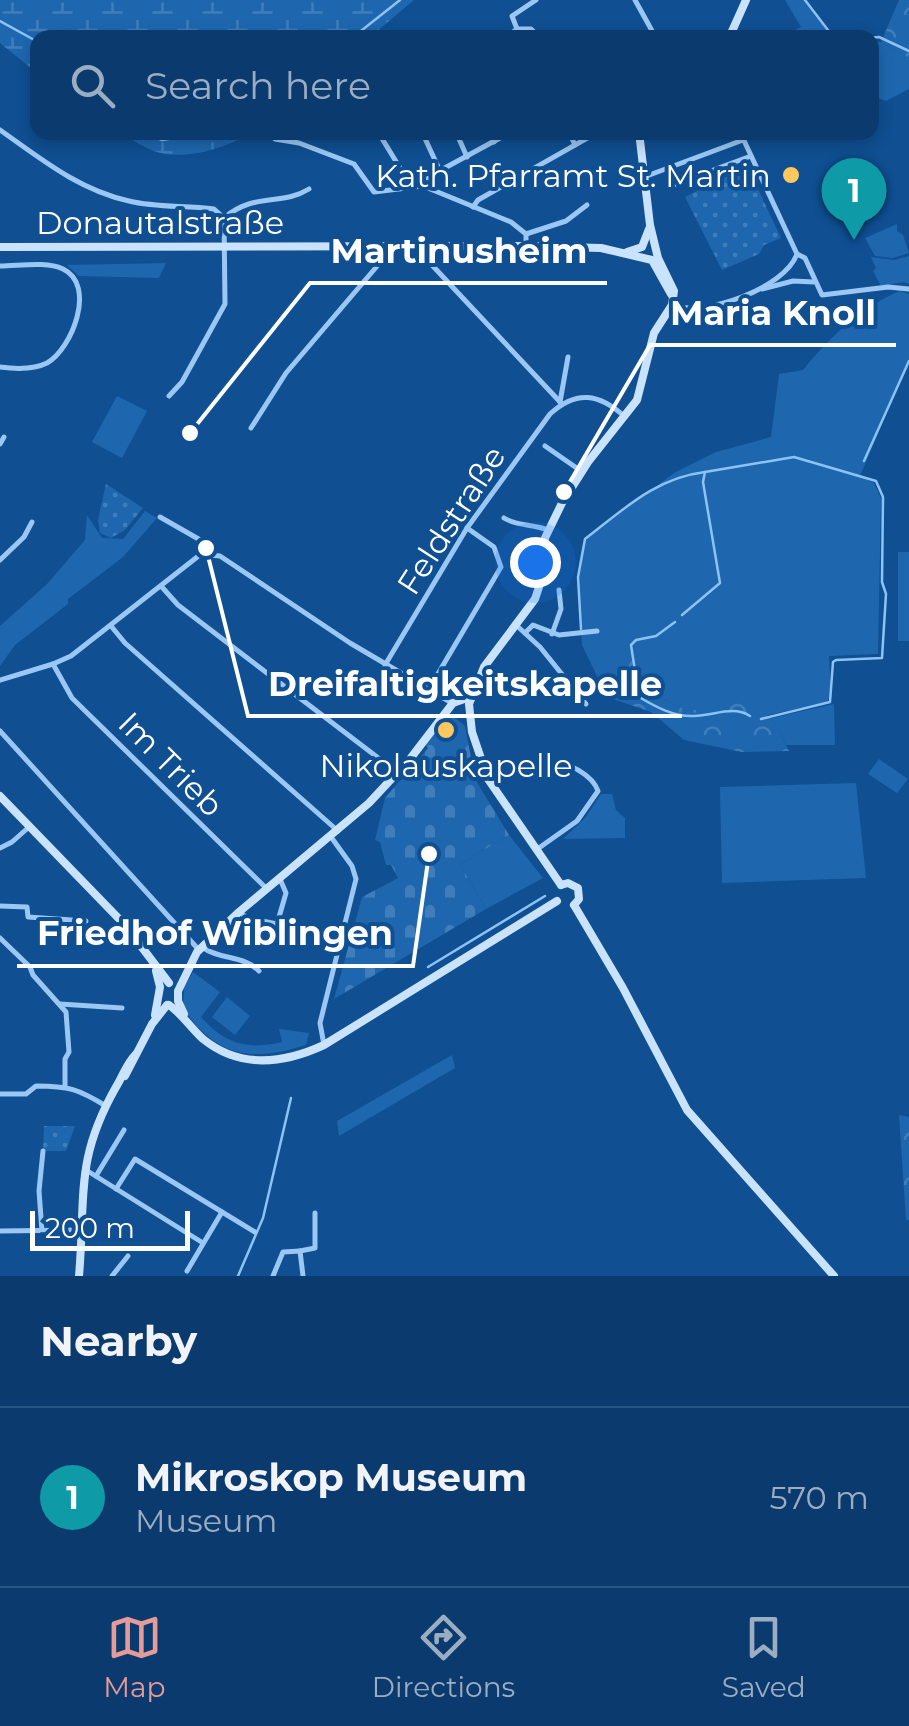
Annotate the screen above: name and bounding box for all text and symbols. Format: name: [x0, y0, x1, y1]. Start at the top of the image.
search box: [30, 30, 879, 140]
icon: search: [65, 58, 120, 113]
text: Search here: [145, 62, 371, 109]
place label: Kath. Pfarramt St. Martin: [375, 156, 771, 195]
pin: 1: [822, 158, 886, 240]
marker: Kath. Pfarramt St. Martin: [780, 164, 802, 186]
street label: Donautalstraße: [36, 203, 284, 242]
callout: Martinusheim: [310, 218, 607, 283]
text: Martinusheim: [331, 229, 587, 272]
callout: Maria Knoll: [650, 280, 896, 345]
text: Maria Knoll: [670, 291, 876, 334]
street label: Feldstraße: [389, 438, 513, 602]
your location: [510, 537, 561, 588]
callout: Dreifaltigkeitskapelle: [248, 651, 682, 716]
text: Dreifaltigkeitskapelle: [268, 662, 662, 705]
street label: Im Trieb: [110, 703, 232, 825]
marker: Nikolauskapelle: [435, 719, 457, 741]
place label: Nikolauskapelle: [319, 746, 573, 785]
callout: Friedhof Wiblingen: [17, 901, 413, 966]
text: Friedhof Wiblingen: [37, 911, 393, 954]
scale bar: [30, 1206, 190, 1250]
text: 200 m: [45, 1211, 135, 1245]
text: Nearby: [40, 1315, 197, 1367]
text: Mikroskop Museum: [135, 1454, 527, 1501]
text: 1: [66, 1478, 79, 1517]
text: 570 m: [770, 1478, 869, 1517]
text: Museum: [135, 1501, 277, 1540]
tab: Map: [103, 1610, 165, 1704]
tab: Directions: [372, 1610, 515, 1704]
tab: Saved: [722, 1610, 806, 1704]

